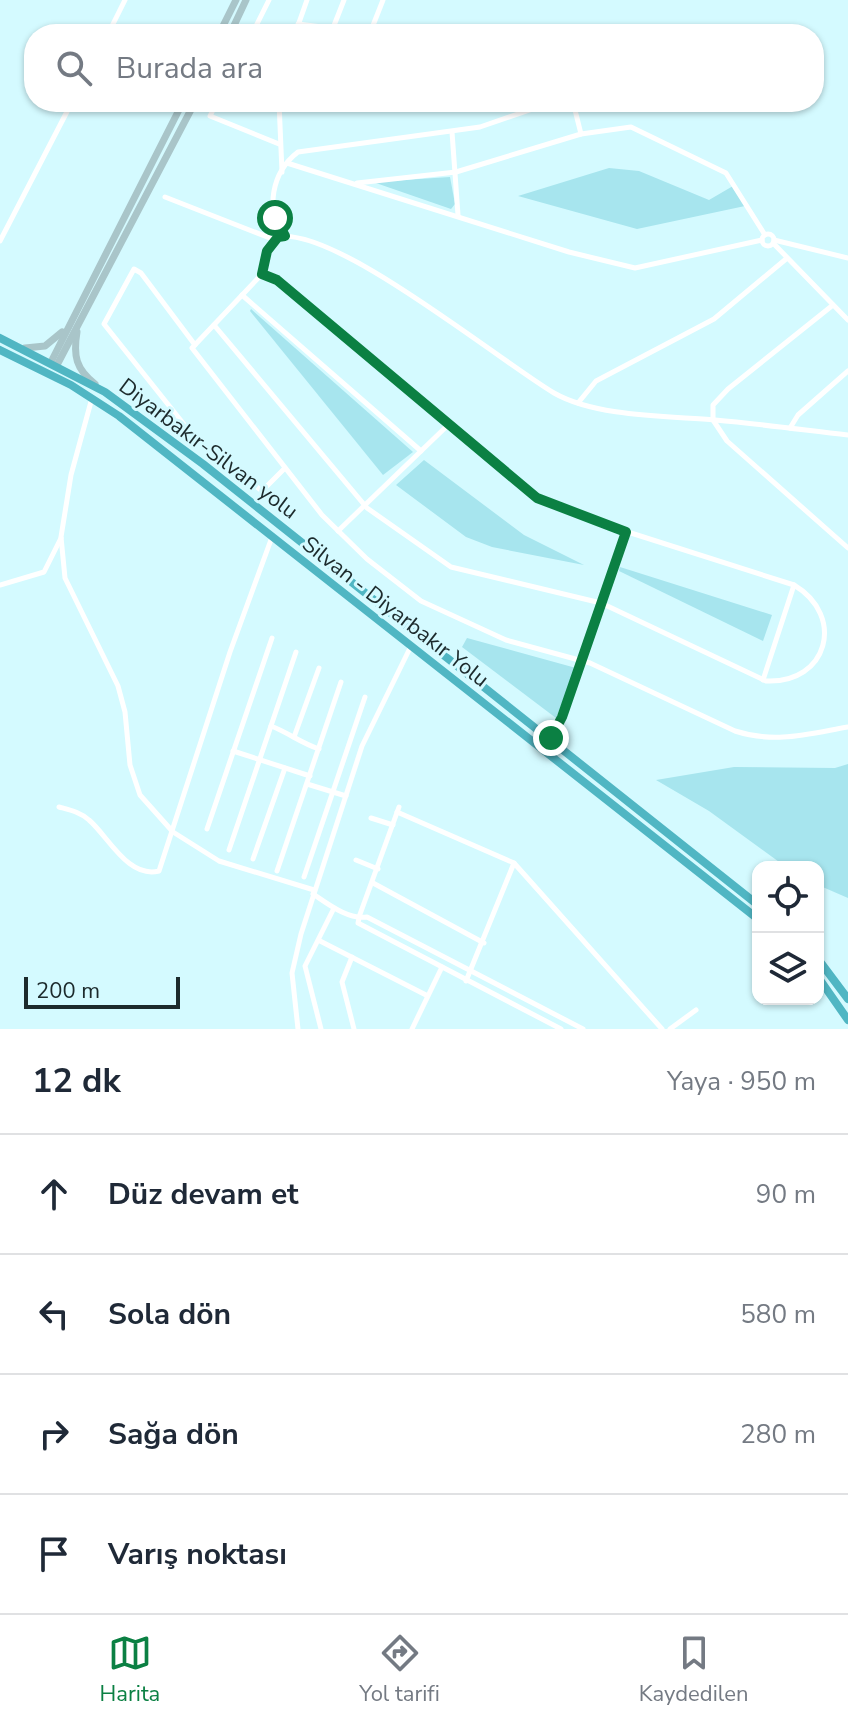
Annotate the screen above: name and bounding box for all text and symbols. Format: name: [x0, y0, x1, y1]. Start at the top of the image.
search box: [24, 24, 824, 112]
icon: search: [52, 46, 96, 90]
text: Burada ara: [116, 48, 263, 89]
route start: [257, 200, 293, 236]
street label: Diyarbakır-Silvan yolu: [113, 372, 304, 526]
street label: Silvan - Diyarbakır Yolu: [296, 529, 495, 694]
route end: [533, 720, 569, 756]
map controls: [752, 861, 824, 1005]
button: locate: [752, 861, 824, 933]
button: layers: [752, 933, 824, 1005]
scale bar: [24, 973, 180, 1009]
text: 200 m: [36, 976, 100, 1006]
text: 12 dk: [32, 1058, 121, 1104]
text: Yaya · 950 m: [667, 1064, 816, 1099]
icon: ahead: [32, 1172, 76, 1216]
text: Düz devam et: [108, 1174, 299, 1215]
text: 90 m: [756, 1177, 816, 1212]
icon: left: [32, 1292, 76, 1336]
text: Sola dön: [108, 1294, 231, 1335]
text: 580 m: [740, 1297, 816, 1332]
icon: right: [32, 1412, 76, 1456]
text: Sağa dön: [108, 1414, 239, 1455]
text: 280 m: [740, 1417, 816, 1452]
icon: arrive: [32, 1532, 76, 1576]
text: Varış noktası: [108, 1534, 287, 1575]
tab: Harita: [100, 1631, 160, 1709]
tab: Yol tarifi: [359, 1631, 440, 1709]
tab: Kaydedilen: [639, 1631, 748, 1709]

